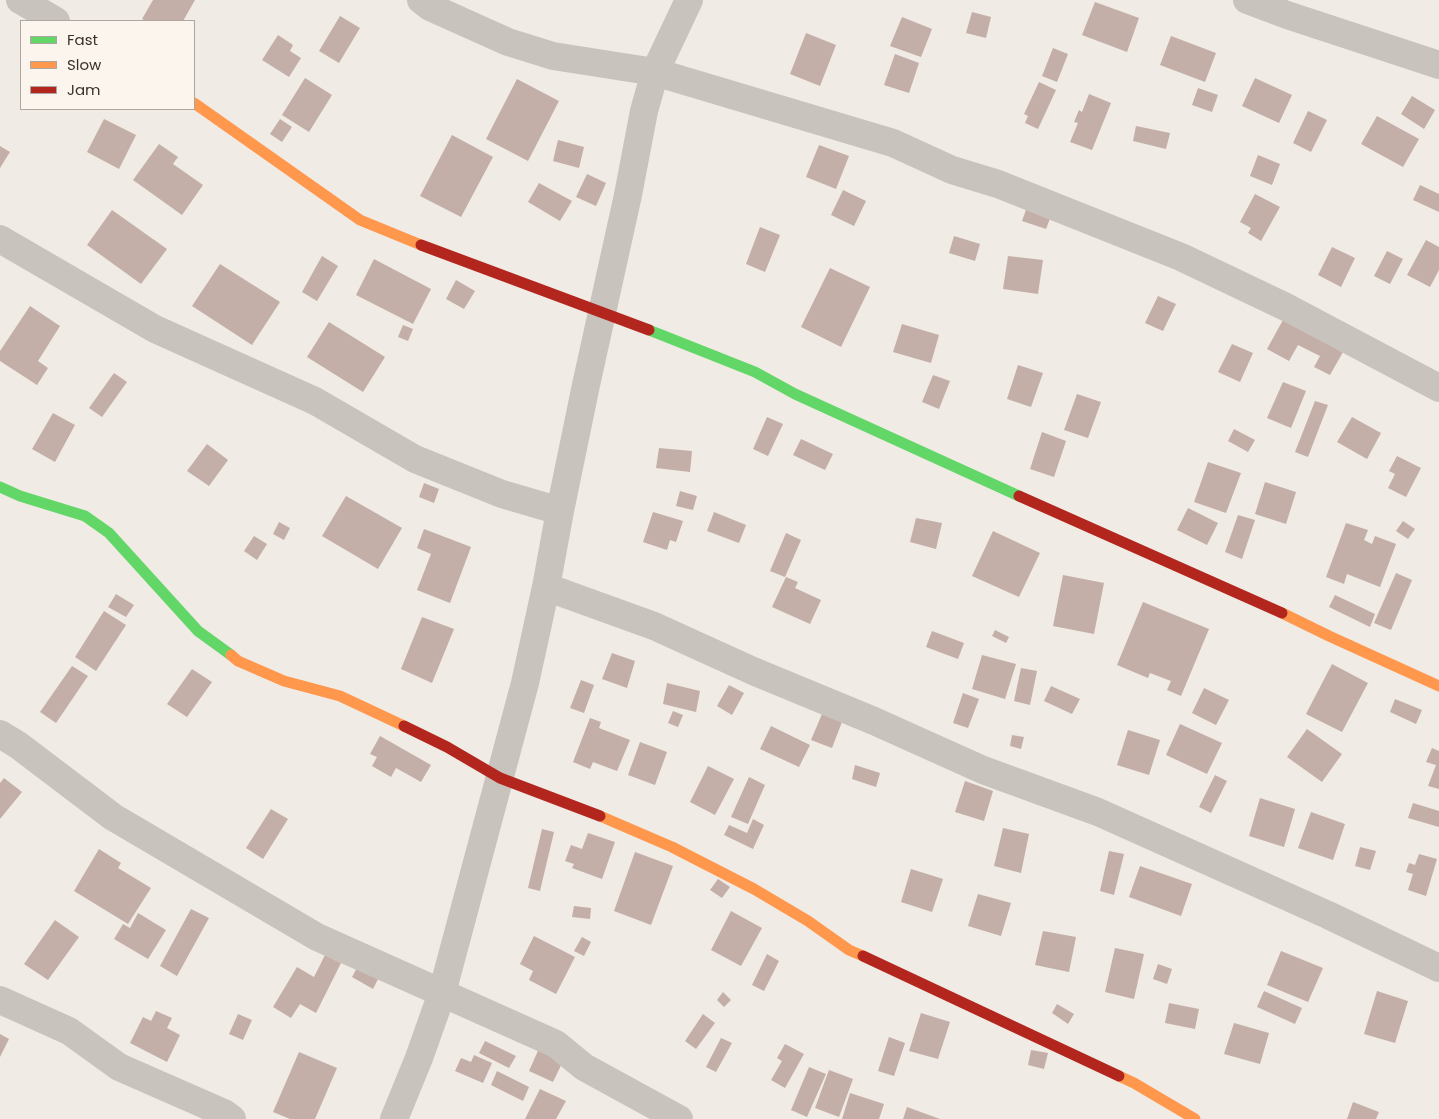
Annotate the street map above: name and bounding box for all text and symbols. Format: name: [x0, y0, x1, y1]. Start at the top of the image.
legend: [20, 20, 195, 110]
text: Fast: [67, 29, 98, 50]
text: Slow: [67, 54, 101, 75]
text: Jam: [67, 79, 101, 100]

